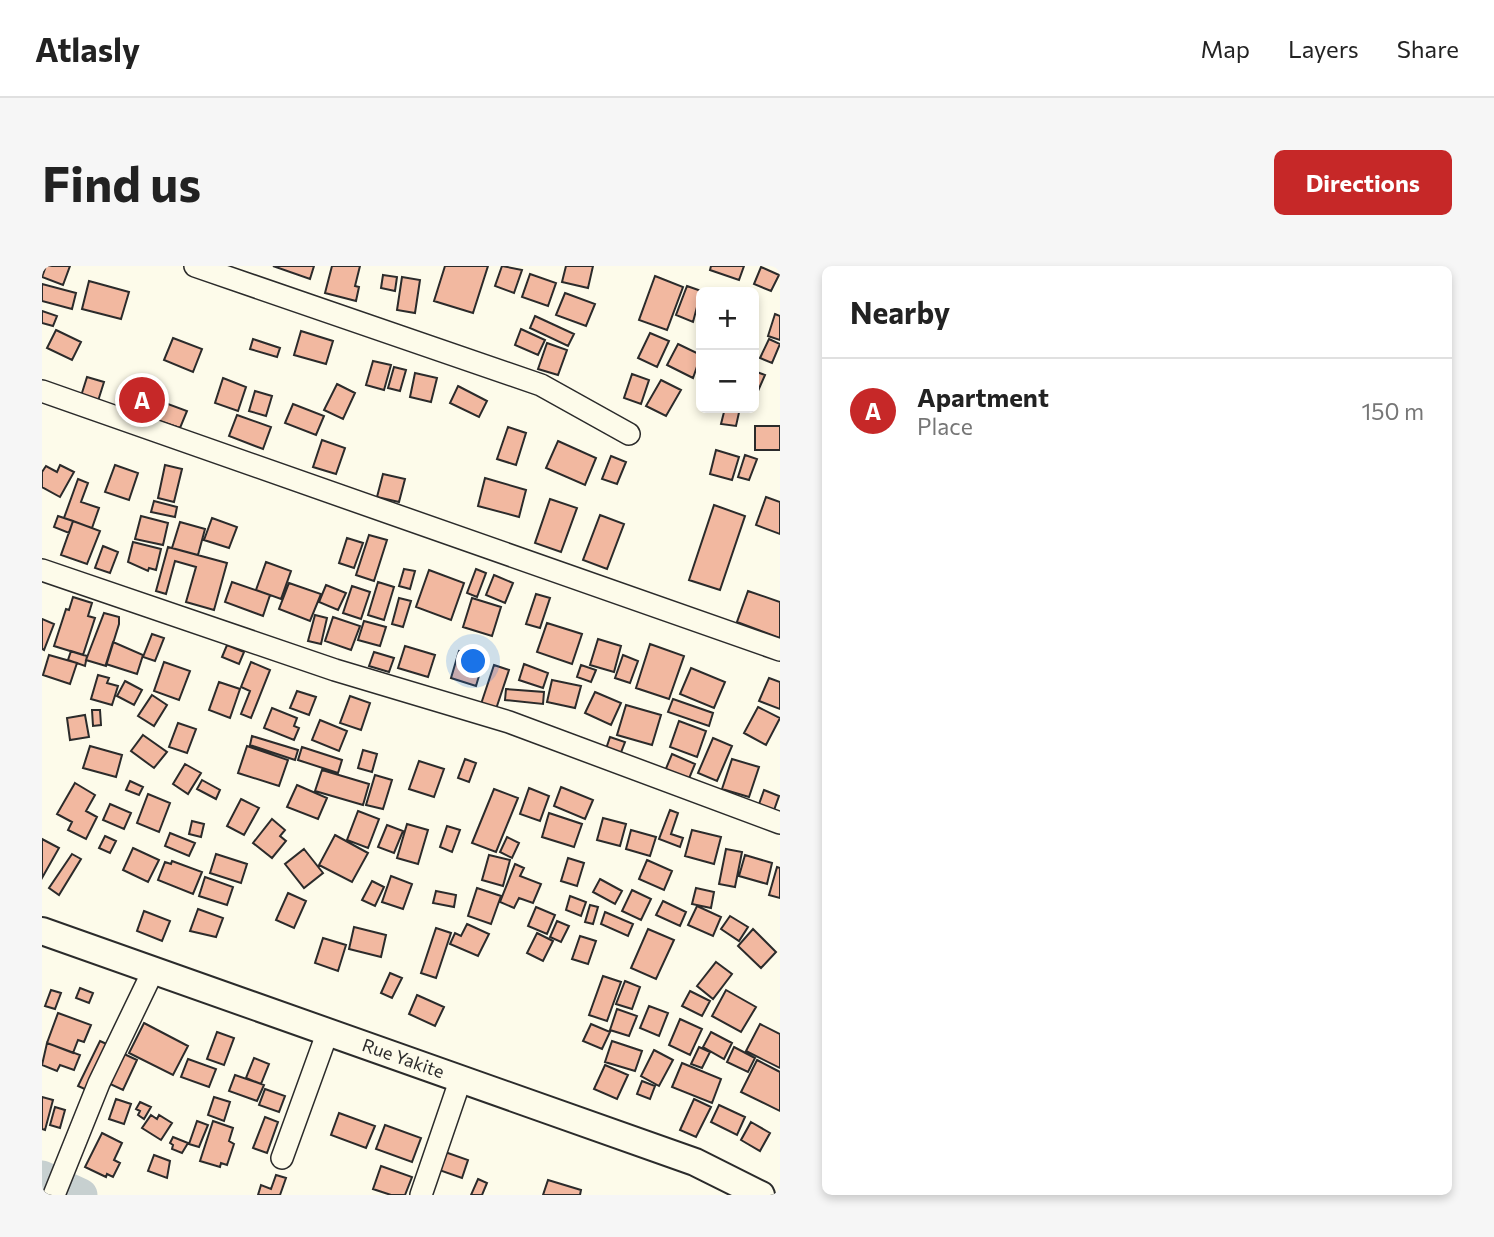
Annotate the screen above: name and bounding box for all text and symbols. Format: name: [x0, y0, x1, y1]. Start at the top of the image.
text: Atlasly: [35, 28, 140, 69]
text: Map: [1201, 34, 1250, 63]
text: Layers: [1288, 34, 1359, 63]
text: Share: [1397, 34, 1459, 63]
button: Directions: [1274, 150, 1452, 215]
text: Find us: [42, 152, 201, 212]
map controls: [696, 287, 759, 413]
button: +: [696, 287, 759, 350]
text: Nearby: [850, 293, 950, 330]
button: −: [696, 350, 759, 413]
pin: A: [119, 374, 165, 426]
text: Apartment: [917, 381, 1049, 412]
text: A: [865, 397, 881, 425]
text: 150 m: [1361, 397, 1424, 425]
text: Place: [917, 412, 973, 440]
your location: [456, 644, 490, 678]
street label: Rue Yakite: [359, 1033, 447, 1082]

